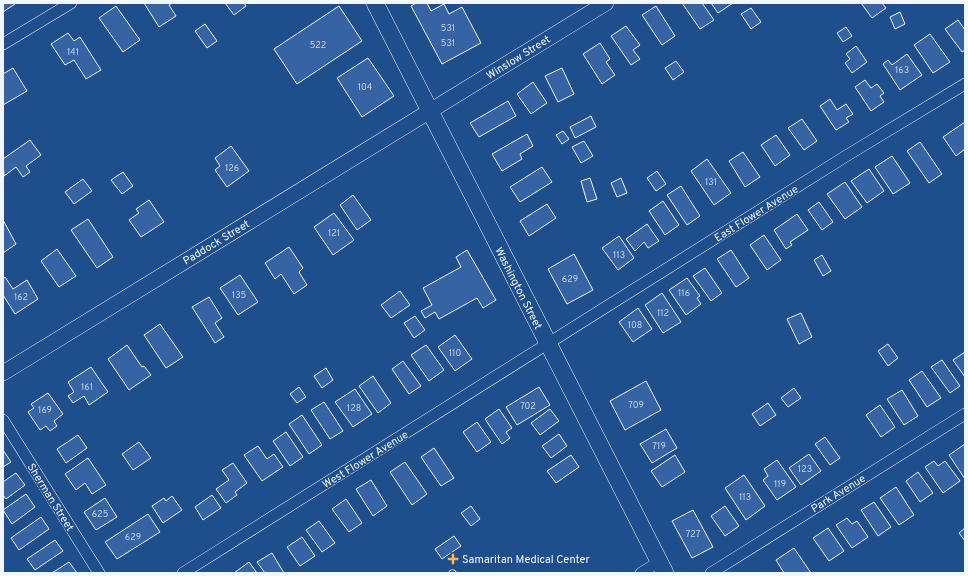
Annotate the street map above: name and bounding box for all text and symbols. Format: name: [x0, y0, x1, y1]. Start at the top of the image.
house number: 531: [441, 23, 455, 34]
street label: Winslow Street: [484, 33, 553, 83]
house number: 531: [441, 38, 455, 49]
house number: 522: [310, 40, 326, 51]
house number: 141: [67, 47, 79, 58]
house number: 163: [895, 65, 909, 76]
house number: 104: [358, 82, 373, 93]
house number: 126: [225, 163, 239, 174]
house number: 131: [705, 177, 717, 188]
street label: East Flower Avenue: [712, 182, 801, 245]
street label: Paddock Street: [181, 217, 253, 268]
house number: 121: [328, 228, 340, 239]
street label: Washington Street: [491, 245, 545, 332]
house number: 113: [613, 250, 625, 261]
house number: 629: [562, 274, 578, 285]
house number: 116: [678, 288, 690, 299]
house number: 135: [232, 290, 246, 301]
house number: 162: [14, 292, 28, 303]
house number: 112: [657, 308, 669, 319]
house number: 108: [628, 320, 642, 331]
house number: 110: [449, 348, 461, 359]
house number: 161: [81, 382, 93, 393]
house number: 709: [628, 400, 644, 411]
house number: 702: [520, 401, 536, 412]
house number: 128: [347, 403, 361, 414]
house number: 169: [38, 405, 52, 416]
street label: West Flower Avenue: [320, 428, 411, 492]
house number: 719: [652, 441, 666, 452]
street label: Sherman Street: [24, 461, 77, 534]
house number: 123: [798, 464, 812, 475]
street label: Park Avenue: [809, 472, 868, 516]
house number: 119: [774, 479, 786, 490]
house number: 113: [739, 492, 751, 503]
house number: 625: [92, 509, 108, 520]
house number: 727: [686, 529, 701, 540]
house number: 629: [125, 532, 141, 543]
marker: Samaritan Medical Center: [447, 553, 459, 565]
place label: Samaritan Medical Center: [462, 553, 590, 567]

